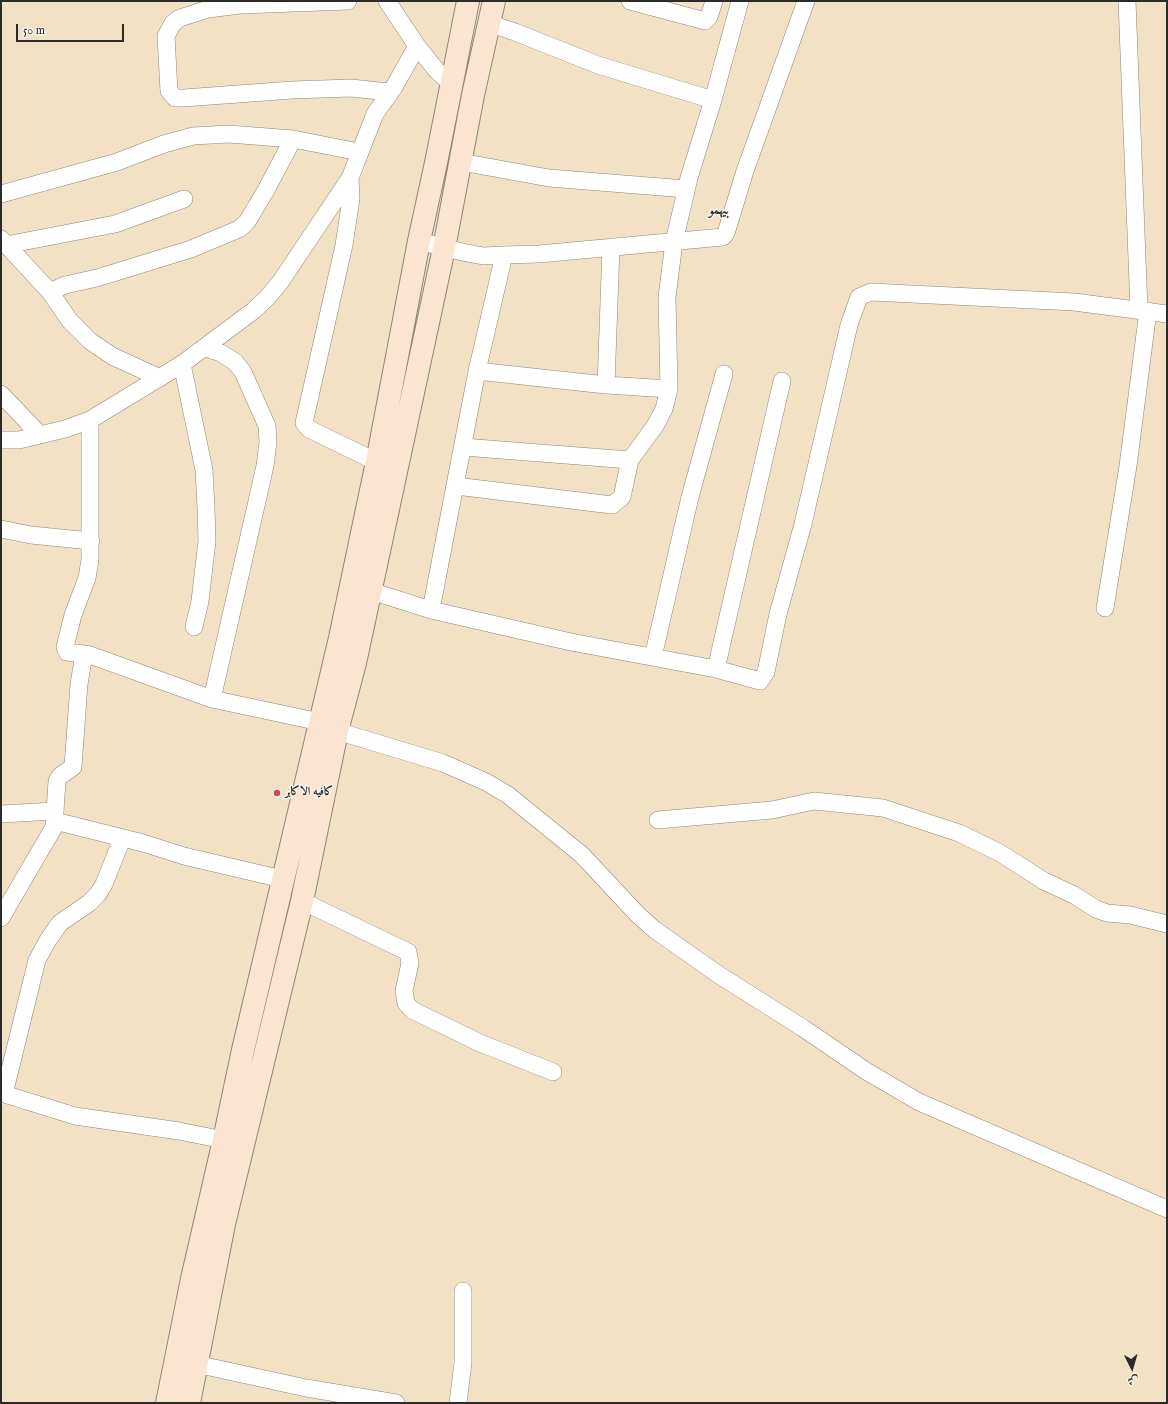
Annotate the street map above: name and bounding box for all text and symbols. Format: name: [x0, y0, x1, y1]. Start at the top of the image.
scale bar: [18, 16, 126, 42]
text: 50 m: [23, 23, 45, 38]
district label: بيهمو: [709, 203, 729, 219]
place label: كافيه الاكابر: [285, 786, 333, 800]
marker: كافيه الاكابر: [272, 788, 282, 798]
north arrow: [1112, 1348, 1152, 1388]
text: ش: [1127, 1373, 1139, 1387]

